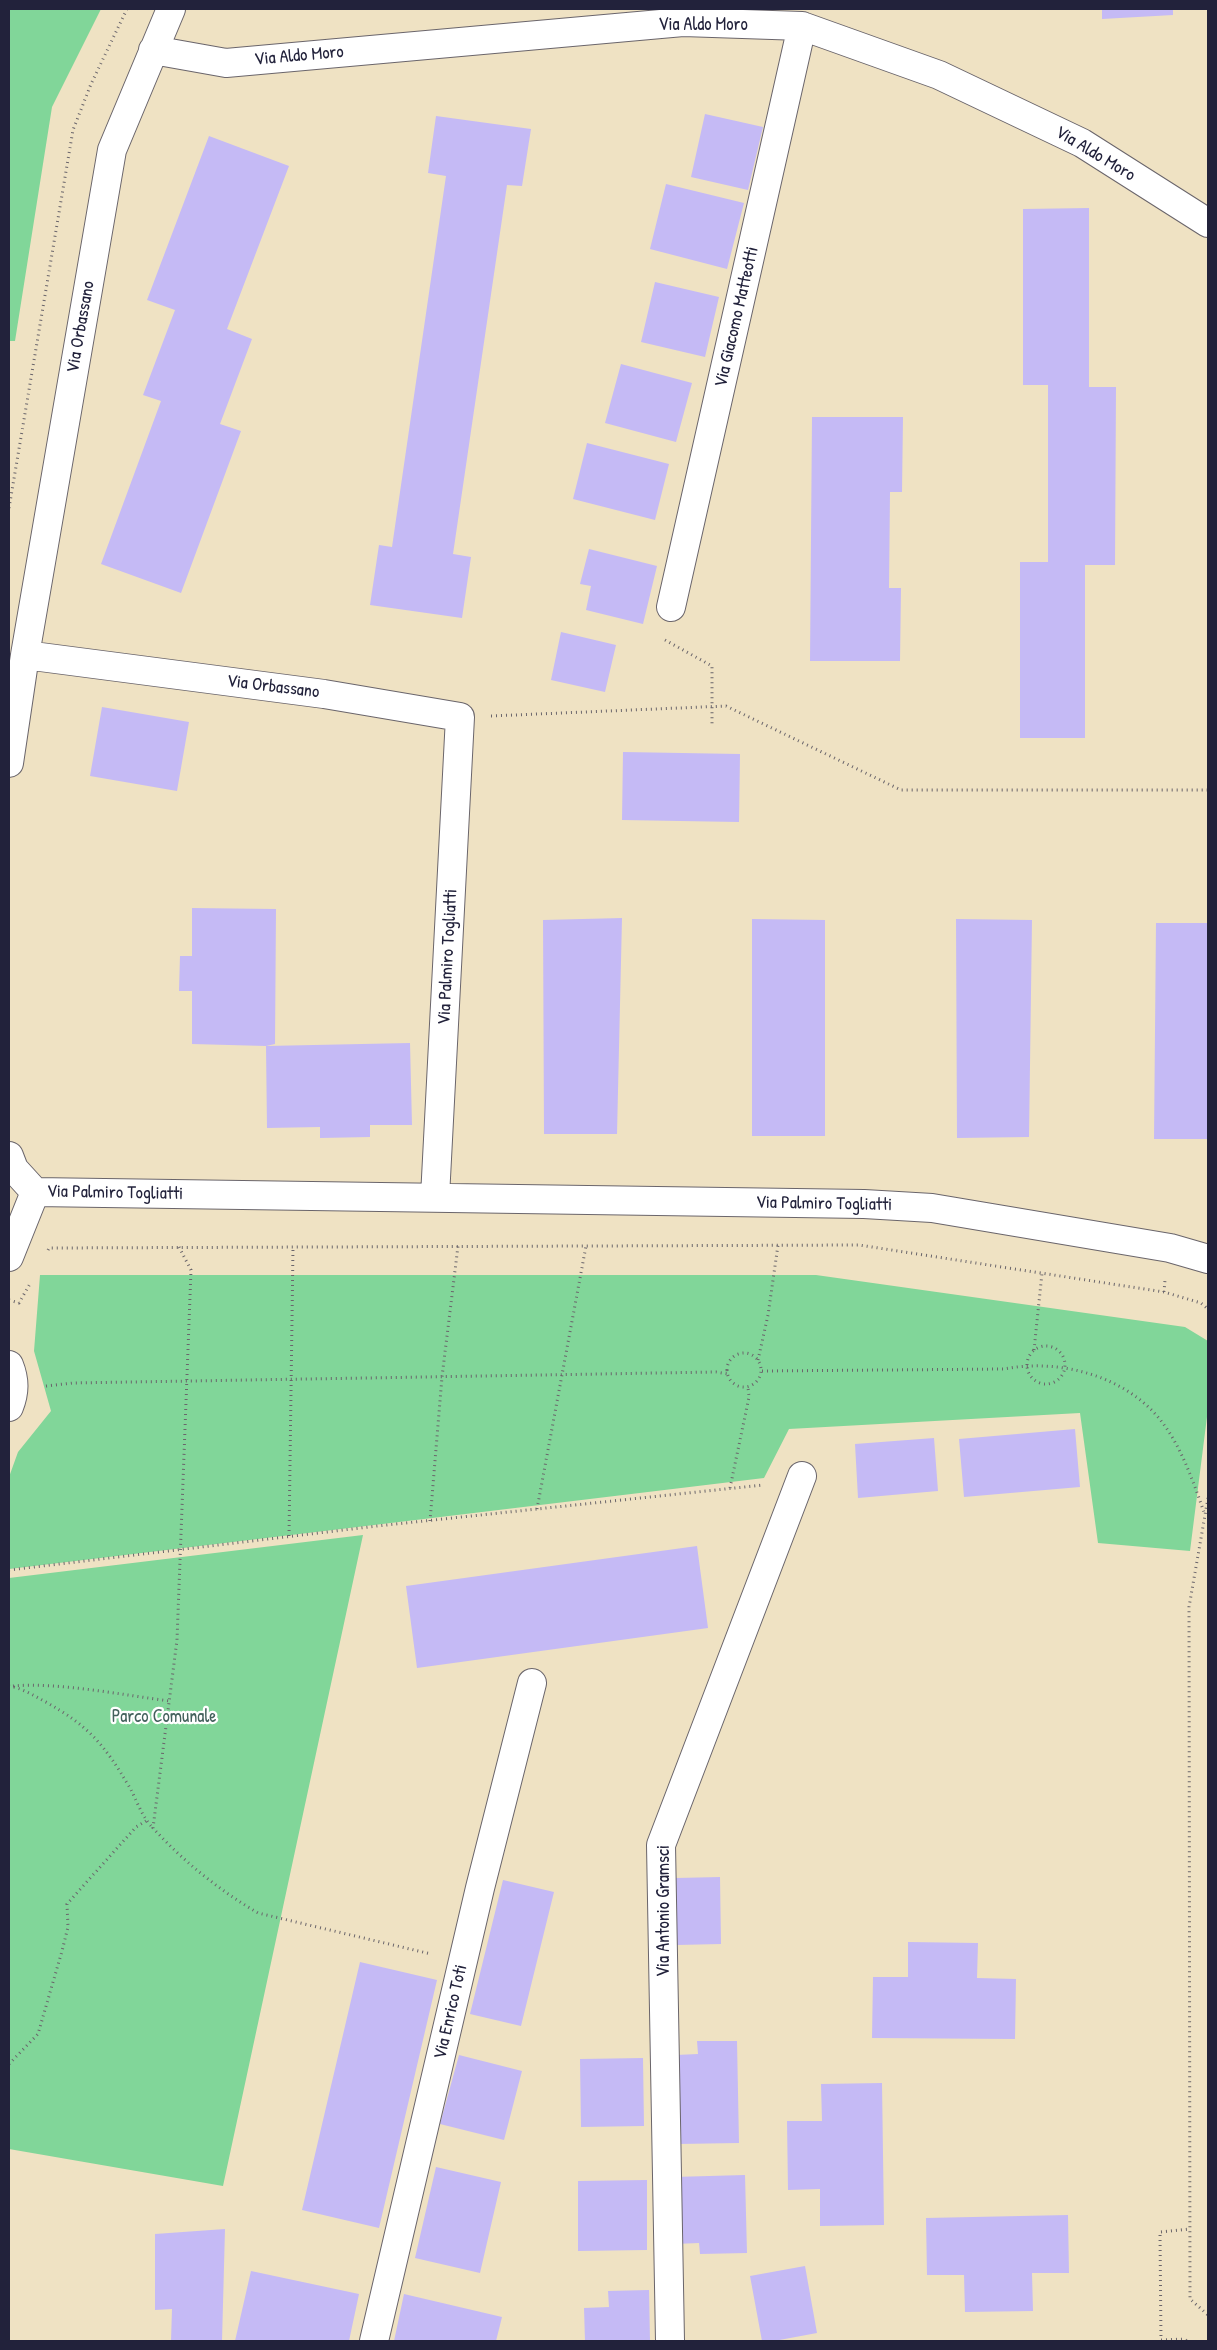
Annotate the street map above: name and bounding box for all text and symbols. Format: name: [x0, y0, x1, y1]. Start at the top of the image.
street label: Via Aldo Moro: [658, 14, 748, 36]
street label: Via Aldo Moro: [253, 41, 345, 71]
street label: Via Aldo Moro: [1051, 122, 1139, 186]
street label: Via Giacomo Matteotti: [710, 244, 764, 390]
street label: Via Orbassano: [62, 279, 100, 375]
street label: Via Orbassano: [226, 671, 320, 703]
street label: Via Palmiro Togliatti: [434, 888, 462, 1026]
street label: Via Palmiro Togliatti: [47, 1181, 183, 1205]
street label: Via Palmiro Togliatti: [756, 1192, 892, 1216]
park label: Parco Comunale: [112, 1706, 216, 1728]
street label: Via Antonio Gramsci: [653, 1845, 675, 1977]
street label: Via Enrico Toti: [430, 1962, 472, 2062]

